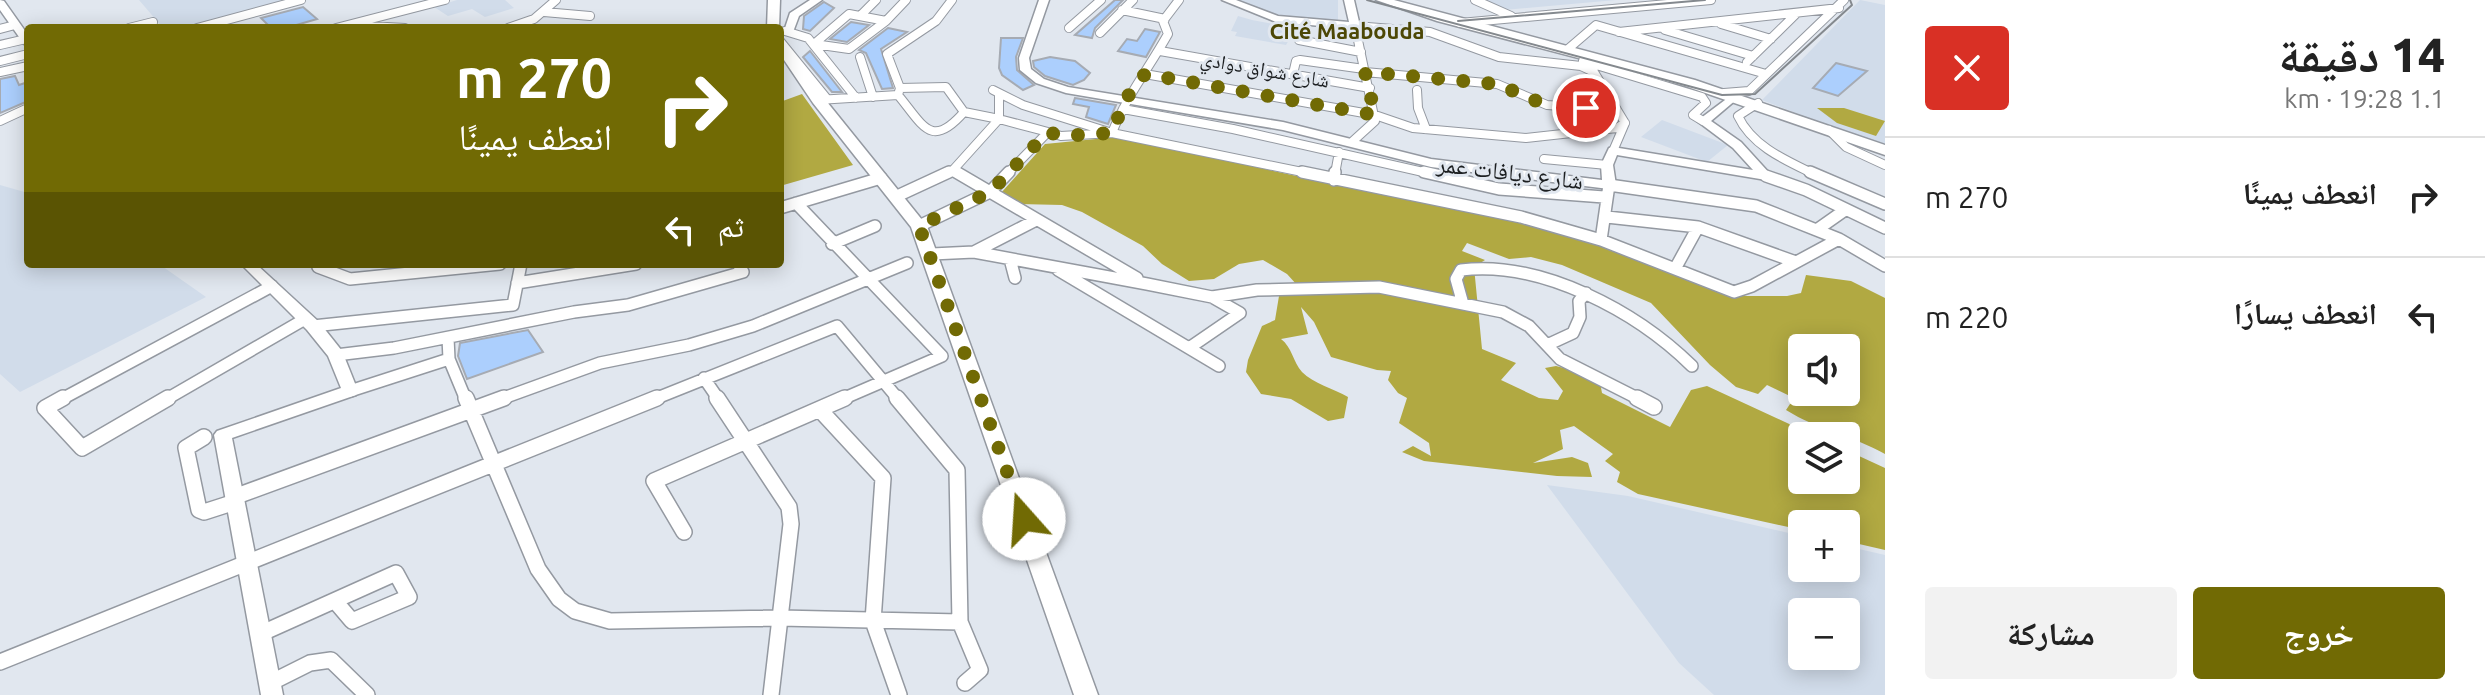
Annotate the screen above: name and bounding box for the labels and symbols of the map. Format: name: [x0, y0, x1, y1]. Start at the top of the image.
district label: Cité Maabouda: [1269, 18, 1425, 43]
street label: شارع شواق دوادي: [1198, 46, 1331, 97]
pin: [1552, 74, 1620, 142]
street label: شارع ديافات عمر: [1434, 150, 1585, 196]
position arrow: [982, 477, 1066, 561]

